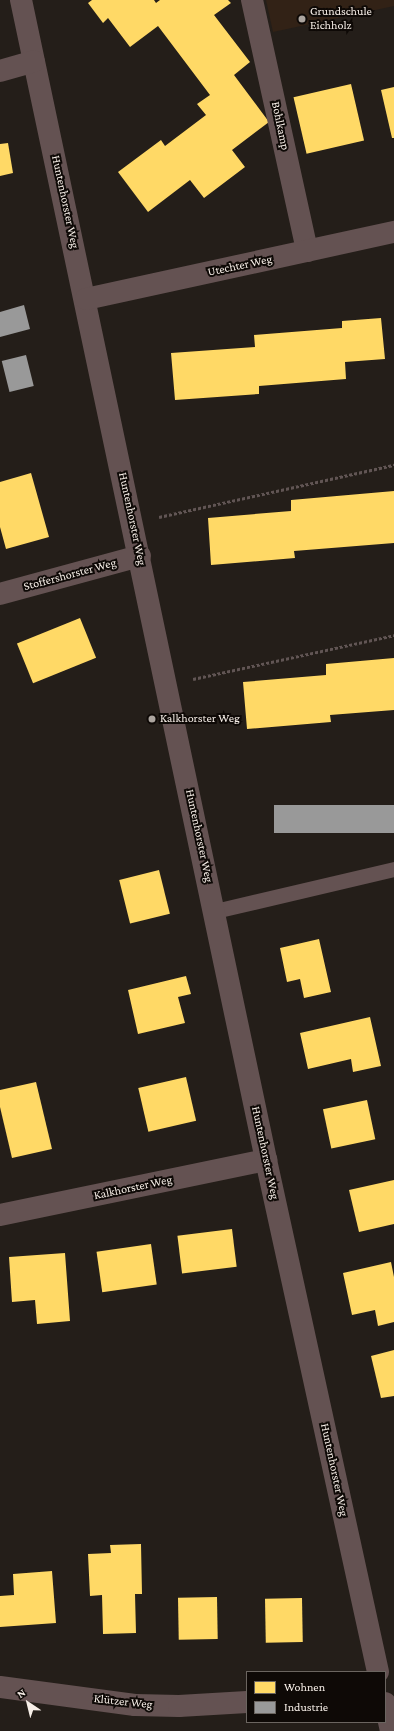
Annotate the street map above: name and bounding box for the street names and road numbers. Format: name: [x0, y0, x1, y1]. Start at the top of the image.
street label: Bohlkamp: [268, 100, 292, 152]
street label: Huntenhorster Weg: [48, 154, 82, 250]
street label: Utechter Weg: [206, 252, 274, 280]
street label: Huntenhorster Weg: [115, 471, 149, 567]
street label: Stoffershorster Weg: [22, 556, 118, 594]
street label: Huntenhorster Weg: [182, 788, 216, 884]
street label: Huntenhorster Weg: [248, 1105, 282, 1201]
street label: Kalkhorster Weg: [92, 1173, 174, 1203]
street label: Huntenhorster Weg: [317, 1422, 351, 1518]
street label: Klützer Weg: [93, 1692, 153, 1712]

